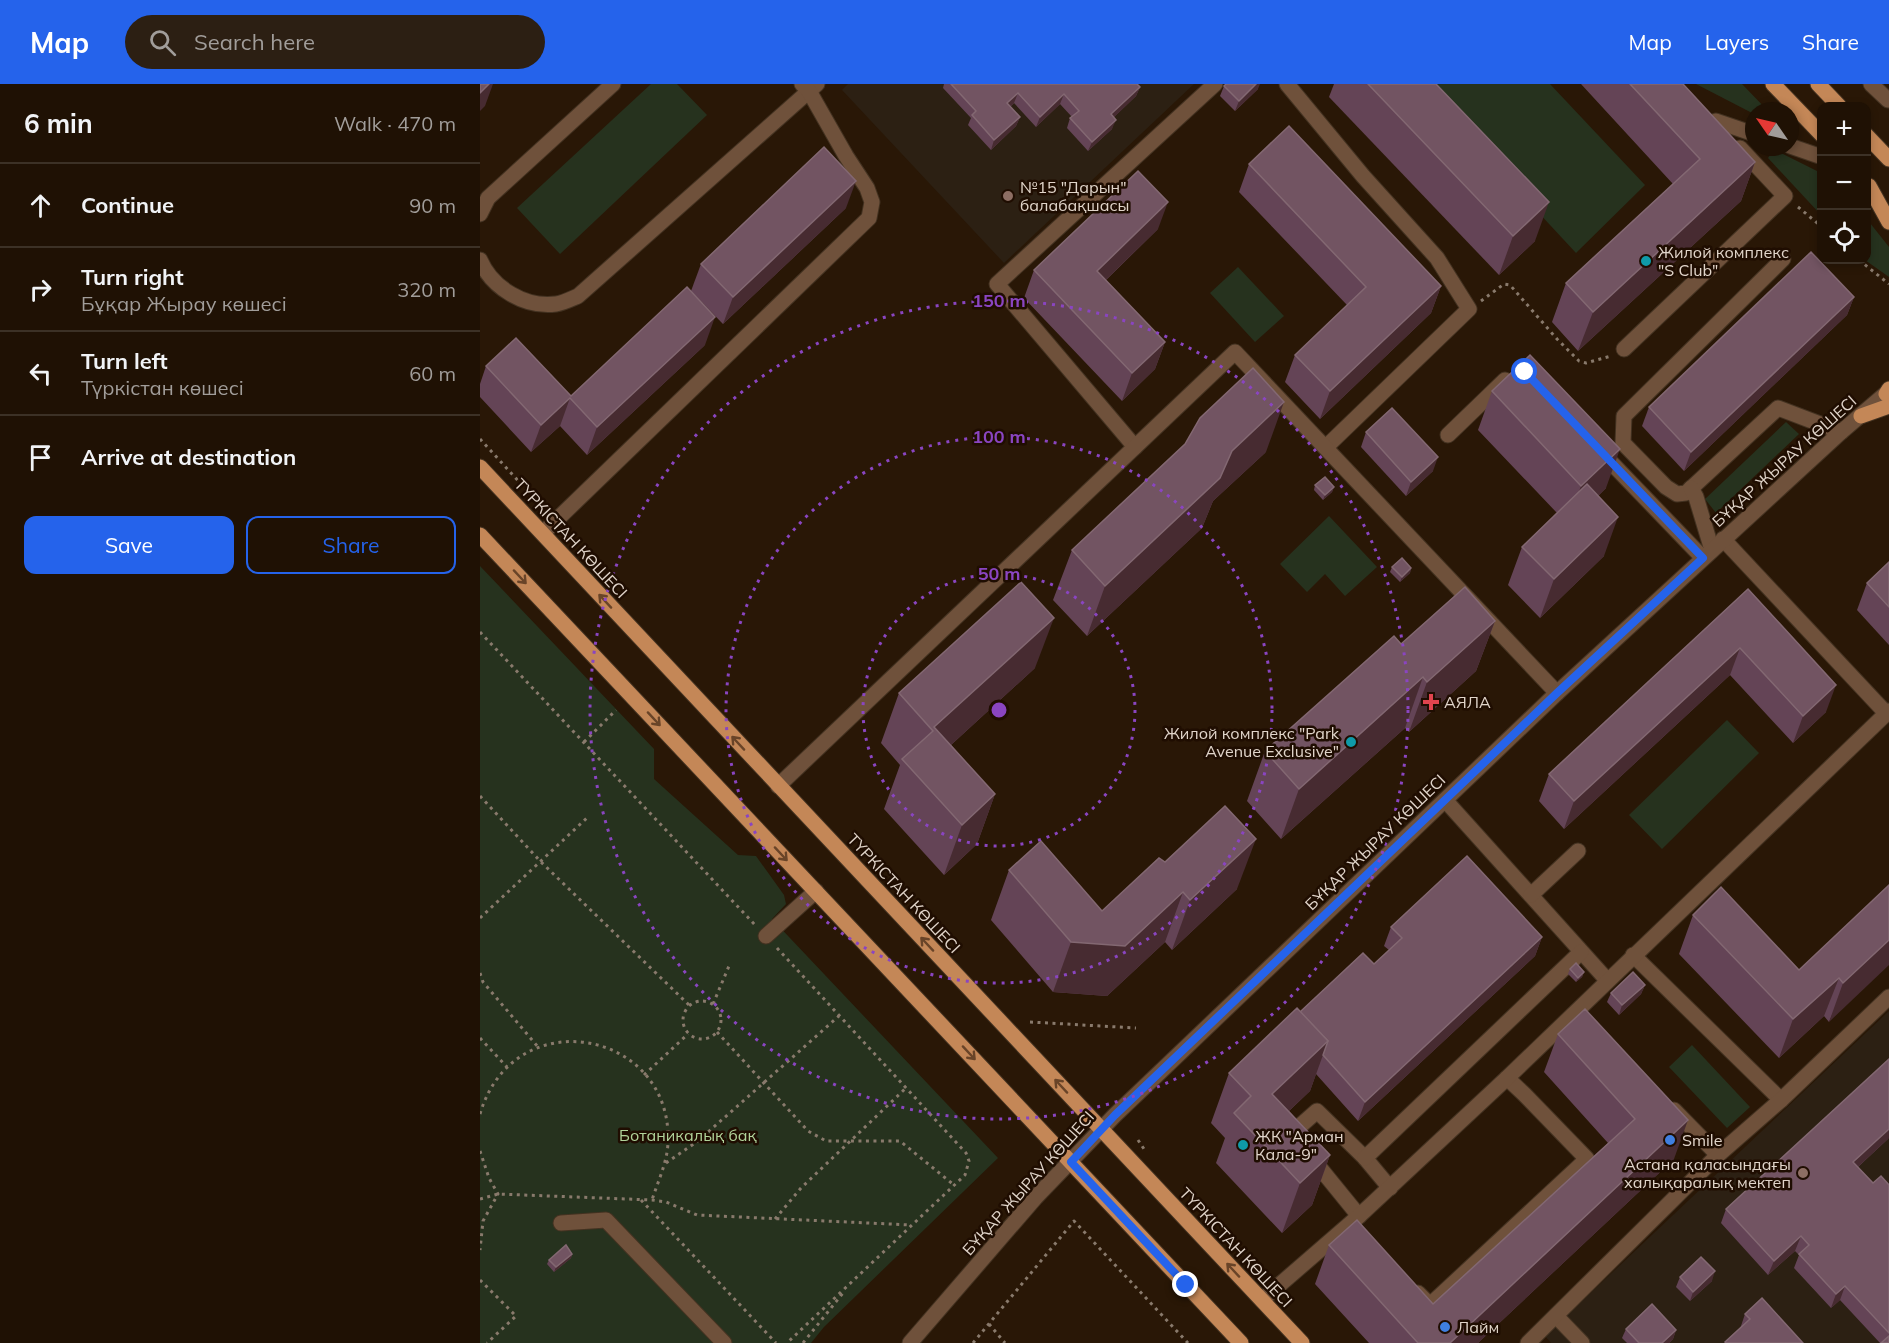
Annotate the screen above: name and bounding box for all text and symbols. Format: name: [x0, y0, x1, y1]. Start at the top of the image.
search box: [125, 15, 545, 69]
text: Map: [30, 25, 89, 60]
icon: search: [146, 26, 179, 59]
text: Search here: [194, 28, 315, 56]
text: Map: [1629, 29, 1672, 55]
text: Layers: [1705, 29, 1769, 55]
text: Share: [1802, 29, 1859, 55]
north arrow: [1745, 102, 1799, 156]
map controls: [1817, 102, 1871, 264]
button: +: [1817, 102, 1871, 156]
text: 6 min: [24, 107, 93, 140]
text: Walk · 470 m: [334, 111, 456, 136]
button: −: [1817, 156, 1871, 210]
place label: №15 "Дарын" балабақшасы: [1020, 177, 1129, 215]
icon: ahead: [24, 189, 57, 222]
marker: №15 "Дарын" балабақшасы: [1001, 189, 1015, 203]
text: Continue: [81, 191, 174, 219]
text: 90 m: [409, 193, 456, 218]
button: locate: [1817, 210, 1871, 264]
place label: Жилой комплекс "S Club": [1658, 242, 1789, 280]
marker: Жилой комплекс "S Club": [1639, 254, 1653, 268]
text: Turn right: [81, 263, 184, 291]
icon: right: [24, 273, 57, 306]
text: 320 m: [397, 277, 456, 302]
text: 150 m: [972, 289, 1026, 312]
text: Бұқар Жырау көшесі: [81, 291, 287, 316]
text: Turn left: [81, 347, 168, 375]
icon: left: [24, 357, 57, 390]
route start: [1511, 358, 1537, 384]
text: 60 m: [409, 361, 456, 386]
text: Түркістан көшесі: [81, 375, 244, 400]
street label: БҰҚАР ЖЫРАУ КӨШЕСІ: [1708, 391, 1860, 531]
text: 100 m: [972, 425, 1026, 448]
icon: arrive: [24, 441, 57, 474]
text: Arrive at destination: [81, 443, 296, 471]
street label: ТҮРКІСТАН КӨШЕСІ: [510, 474, 632, 602]
button: Save: [24, 516, 234, 574]
button: Share: [246, 516, 456, 574]
text: 50 m: [978, 562, 1020, 585]
one-way arrow: [513, 570, 527, 585]
one-way arrow: [598, 593, 612, 608]
place label: АЯЛА: [1444, 692, 1491, 712]
marker: АЯЛА: [1422, 693, 1440, 711]
centre of rings: [989, 700, 1009, 720]
one-way arrow: [647, 711, 661, 726]
place label: Жилой комплекс "Park Avenue Exclusive": [1164, 723, 1340, 761]
marker: Жилой комплекс "Park Avenue Exclusive": [1344, 735, 1358, 749]
one-way arrow: [732, 736, 746, 751]
street label: БҰҚАР ЖЫРАУ КӨШЕСІ: [1301, 770, 1449, 914]
street label: ТҮРКІСТАН КӨШЕСІ: [843, 829, 965, 957]
one-way arrow: [774, 846, 788, 861]
one-way arrow: [920, 937, 934, 952]
one-way arrow: [962, 1046, 977, 1061]
one-way arrow: [1054, 1079, 1068, 1094]
street label: БҰҚАР ЖЫРАУ КӨШЕСІ: [958, 1107, 1098, 1259]
park label: Ботаникалық бақ: [619, 1125, 758, 1145]
place label: ЖК "Арман Кала-9": [1255, 1126, 1344, 1164]
place label: Smile: [1682, 1130, 1722, 1150]
marker: Smile: [1663, 1133, 1677, 1147]
marker: ЖК "Арман Кала-9": [1236, 1138, 1250, 1152]
place label: Астана қаласындағы халықаралық мектеп: [1624, 1154, 1791, 1192]
marker: Астана қаласындағы халықаралық мектеп: [1796, 1166, 1810, 1180]
street label: ТҮРКІСТАН КӨШЕСІ: [1175, 1183, 1297, 1311]
one-way arrow: [1226, 1262, 1240, 1277]
route end: [1172, 1271, 1198, 1297]
place label: Лайм: [1457, 1317, 1499, 1337]
marker: Лайм: [1438, 1320, 1452, 1334]

